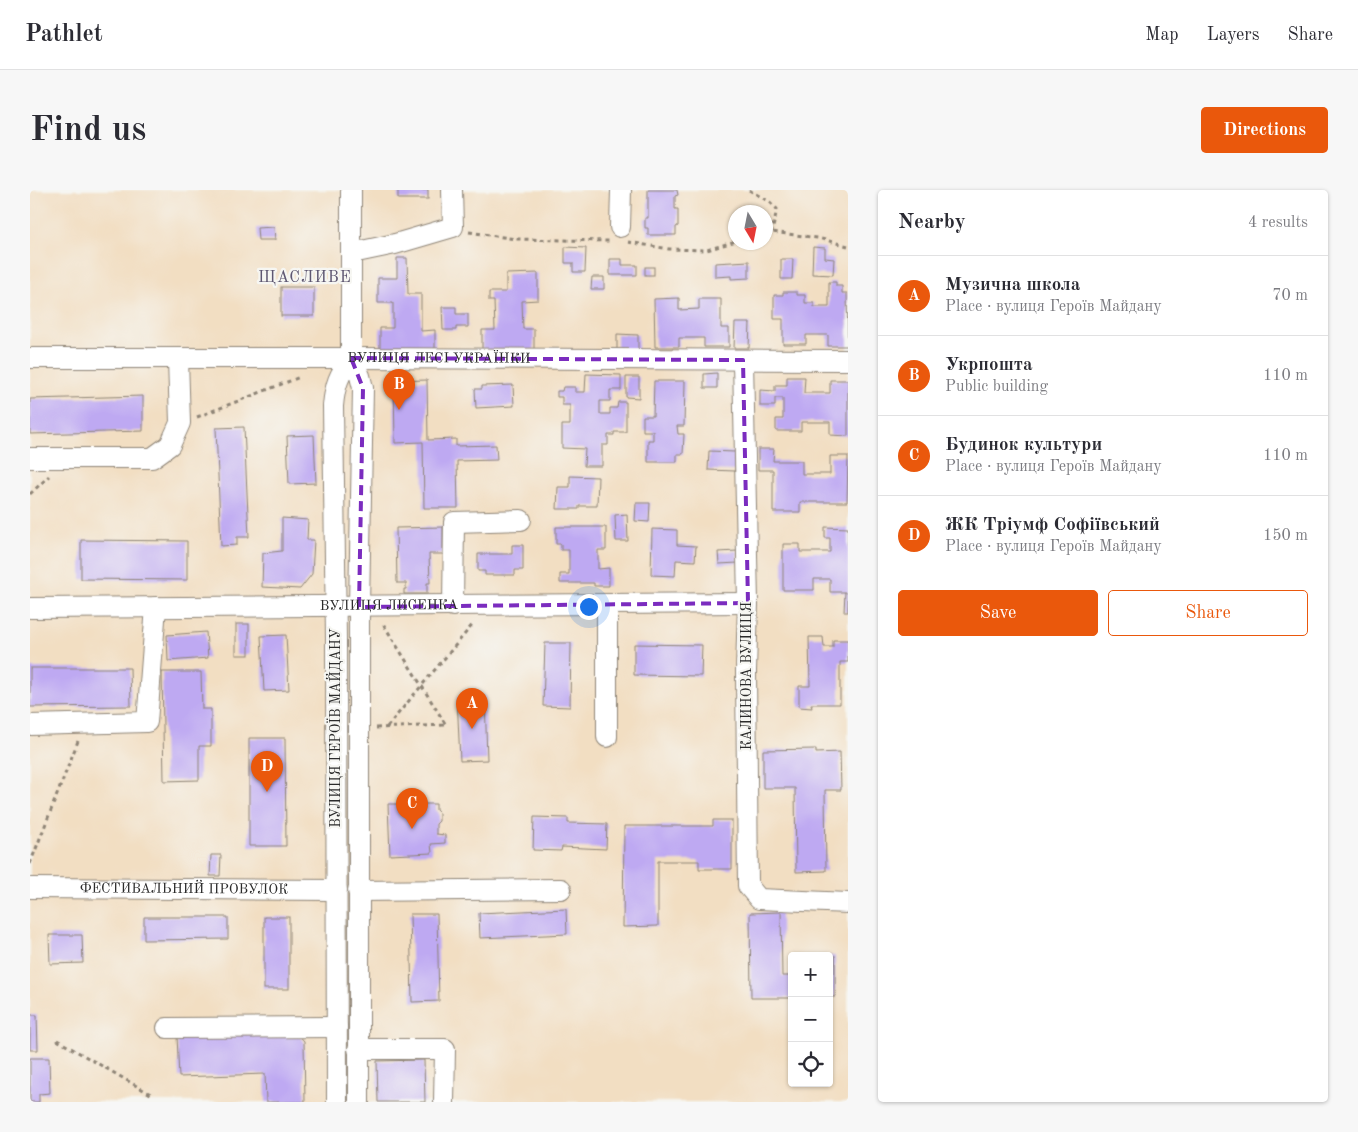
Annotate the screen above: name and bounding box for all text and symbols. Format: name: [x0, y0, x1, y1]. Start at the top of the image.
text: Pathlet: [25, 23, 103, 47]
text: Map: [1145, 26, 1179, 44]
text: Layers: [1207, 26, 1259, 44]
text: Share: [1287, 26, 1333, 44]
button: Directions: [1201, 107, 1328, 153]
text: Find us: [30, 113, 146, 148]
north arrow: [728, 205, 773, 250]
text: Nearby: [898, 212, 966, 233]
text: 4 results: [1248, 215, 1308, 231]
district label: ЩАСЛИВЕ: [258, 270, 352, 286]
text: Музична школа: [945, 276, 1080, 295]
text: A: [908, 288, 920, 304]
text: 70 m: [1272, 288, 1308, 304]
text: Place · вулиця Героїв Майдану: [945, 299, 1162, 315]
street label: ВУЛИЦЯ ЛЕСІ УКРАЇНКИ: [347, 349, 531, 366]
text: Укрпошта: [945, 356, 1033, 375]
text: B: [908, 368, 920, 384]
text: 110 m: [1263, 368, 1308, 384]
pin: B: [383, 369, 415, 410]
text: Public building: [945, 379, 1048, 395]
text: Будинок культури: [945, 436, 1102, 455]
text: C: [909, 448, 919, 464]
text: 110 m: [1263, 448, 1308, 464]
text: Place · вулиця Героїв Майдану: [945, 459, 1162, 475]
text: ЖК Тріумф Софіївський: [945, 516, 1160, 535]
text: D: [908, 528, 920, 544]
text: 150 m: [1263, 528, 1308, 544]
text: Place · вулиця Героїв Майдану: [945, 539, 1162, 555]
button: Save: [898, 590, 1098, 636]
button: Share: [1108, 590, 1308, 636]
your location: [576, 594, 602, 620]
street label: ВУЛИЦЯ ЛИСЕНКА: [320, 598, 459, 613]
street label: КАЛИНОВА ВУЛИЦЯ: [740, 602, 754, 750]
street label: ВУЛИЦЯ ГЕРОЇВ МАЙДАНУ: [325, 628, 343, 828]
pin: A: [456, 688, 488, 729]
pin: D: [251, 751, 283, 792]
pin: C: [396, 788, 428, 829]
street label: ФЕСТИВАЛЬНИЙ ПРОВУЛОК: [80, 878, 288, 897]
map controls: [788, 952, 833, 1087]
button: +: [788, 952, 833, 997]
button: −: [788, 997, 833, 1042]
button: locate: [788, 1042, 833, 1087]

